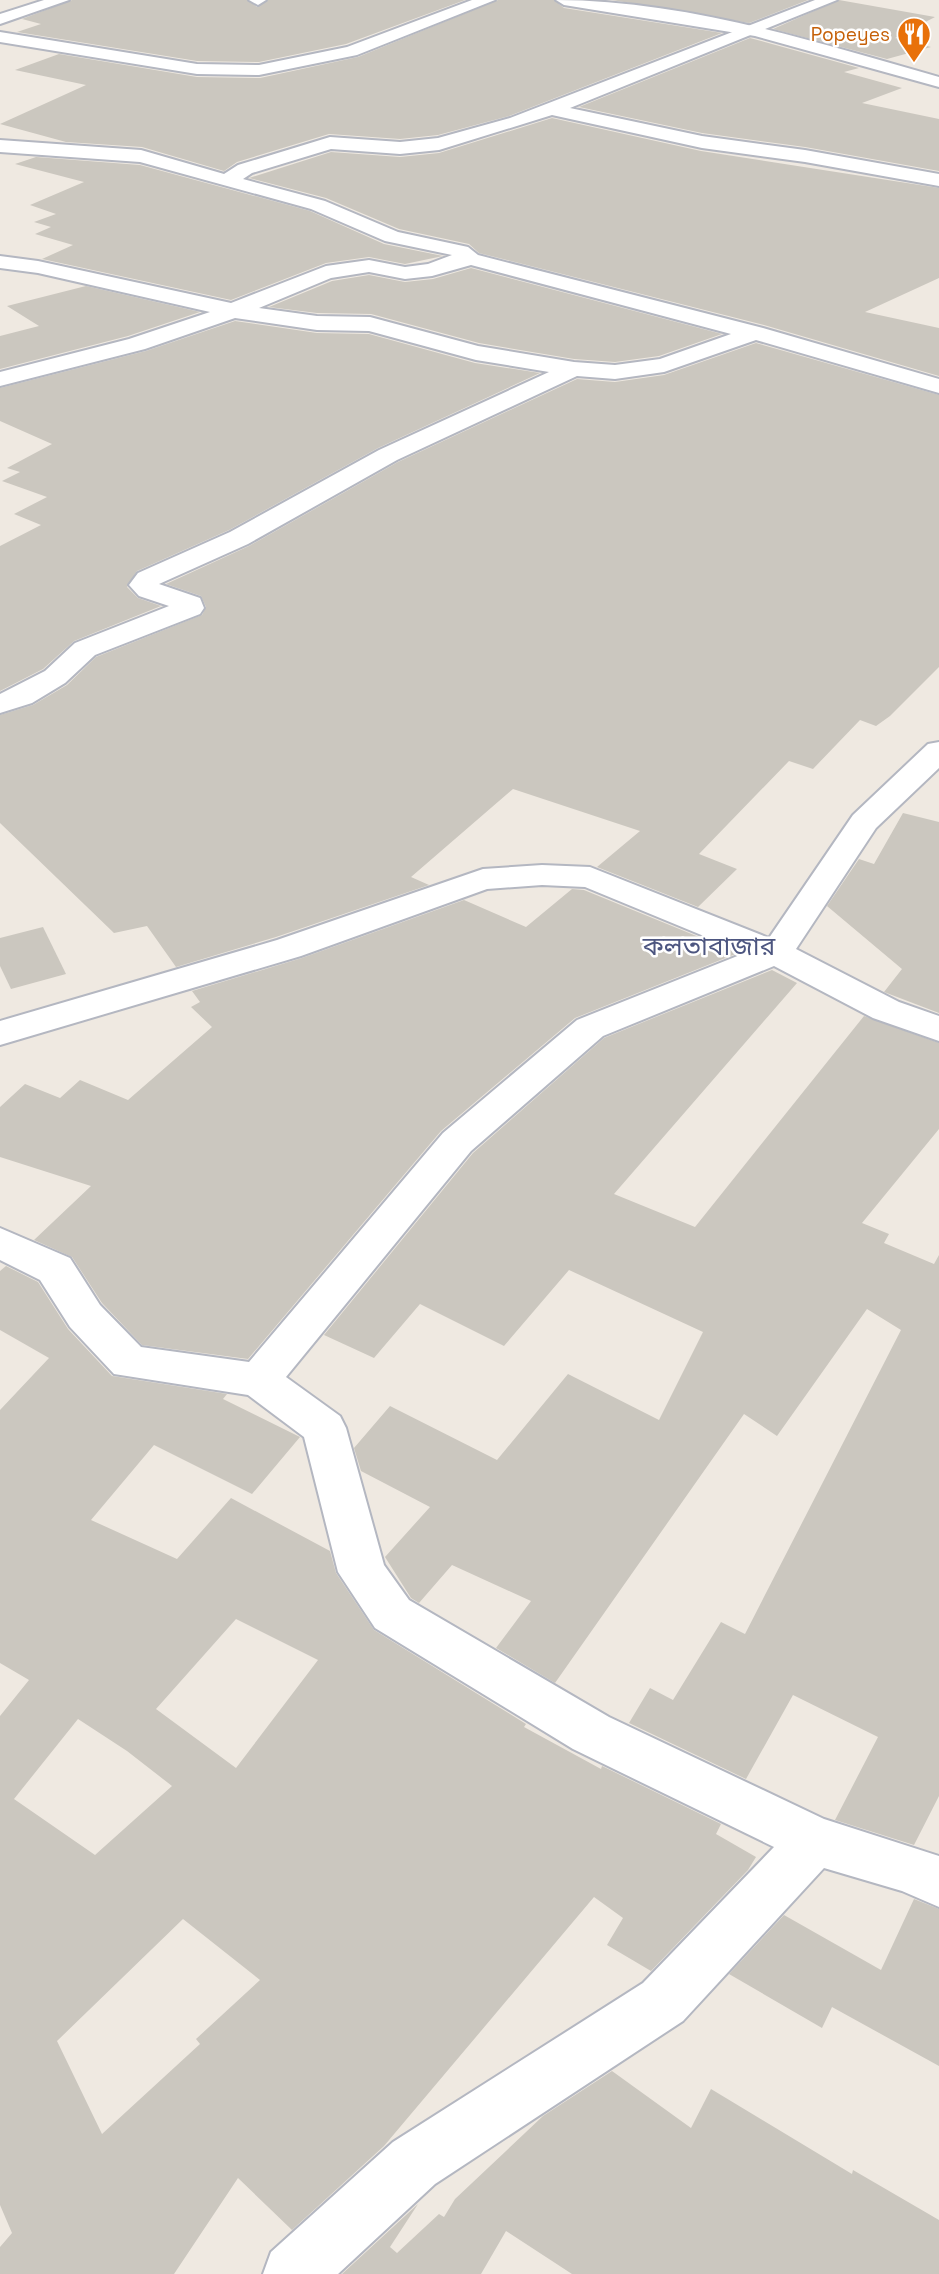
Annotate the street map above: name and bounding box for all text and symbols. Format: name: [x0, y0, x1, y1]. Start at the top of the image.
restaurant icon: Popeyes: [895, 15, 933, 64]
place label: Popeyes: [811, 22, 890, 47]
district label: কলতাবাজার: [642, 929, 776, 963]

